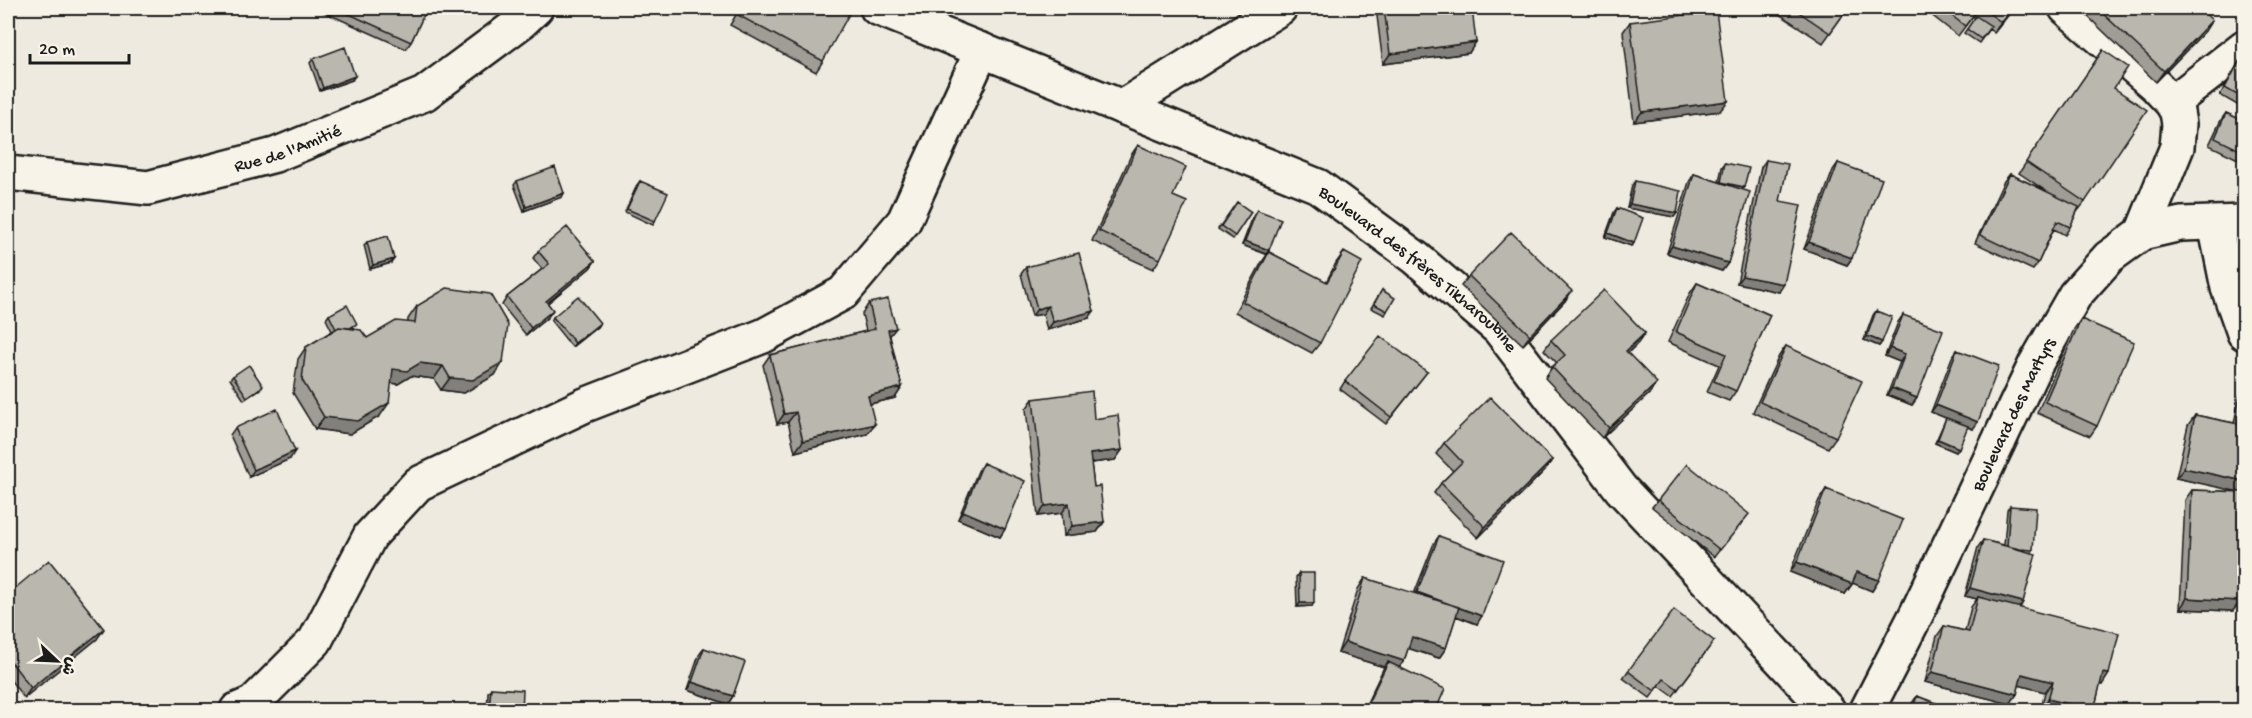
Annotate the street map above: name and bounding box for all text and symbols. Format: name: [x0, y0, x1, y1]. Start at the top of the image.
scale bar: [30, 27, 129, 65]
text: 20 m: [39, 40, 75, 61]
street label: Rue de l'Amitié: [232, 121, 345, 178]
street label: Boulevard des frères Tikharoubine: [1313, 182, 1521, 358]
street label: Boulevard des Martyrs: [1968, 333, 2062, 496]
north arrow: [27, 631, 87, 691]
text: ش: [55, 654, 80, 677]

